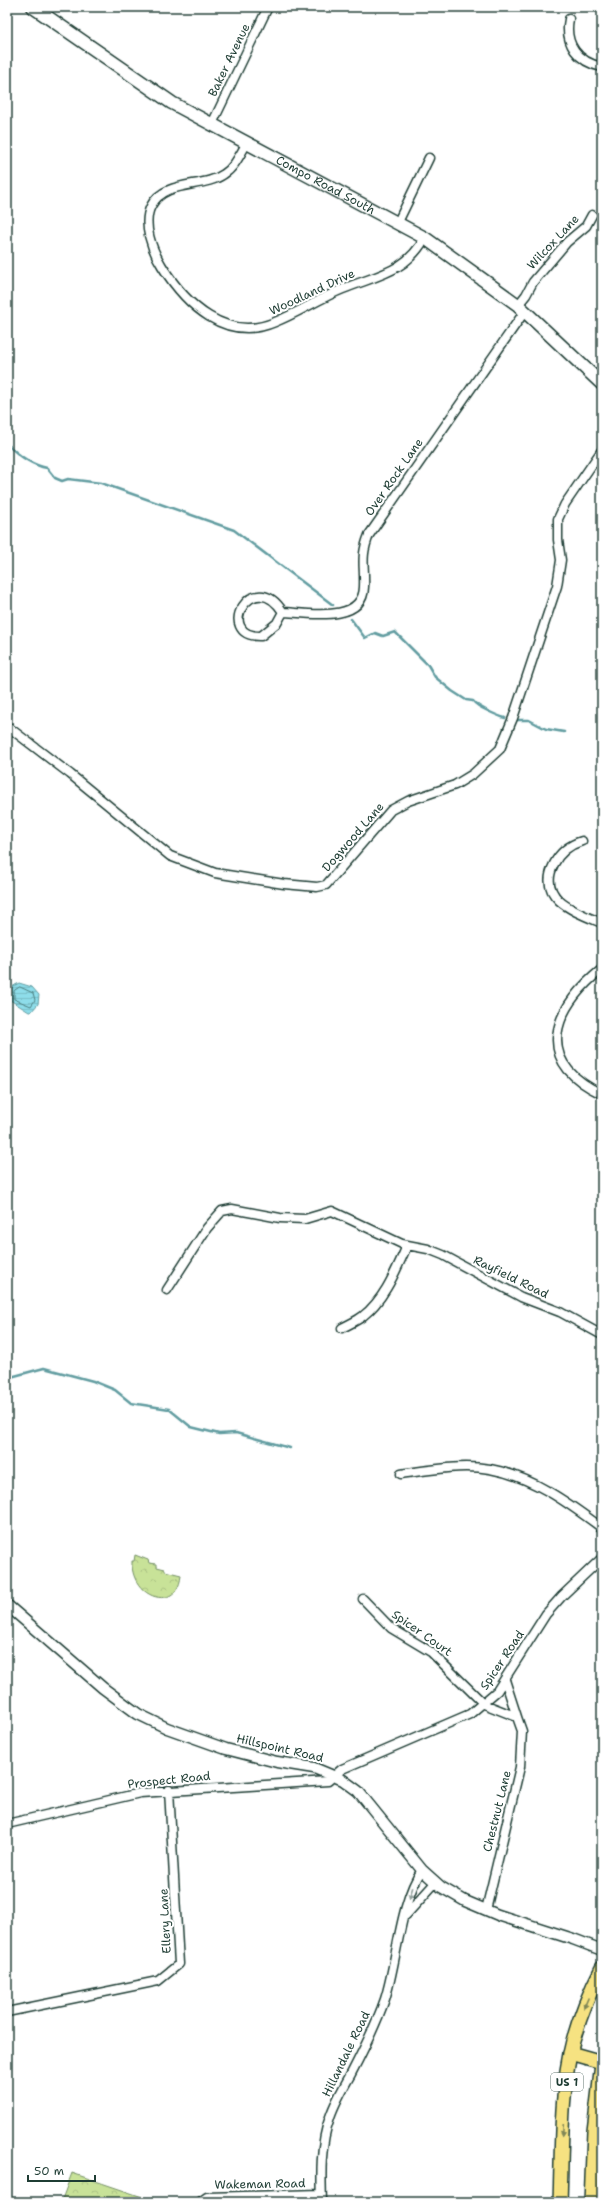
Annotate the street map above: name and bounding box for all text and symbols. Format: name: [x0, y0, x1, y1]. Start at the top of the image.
street label: Baker Avenue: [204, 21, 254, 99]
street label: Compo Road South: [273, 152, 378, 218]
street label: Wilcox Lane: [523, 211, 583, 273]
street label: Woodland Drive: [267, 265, 358, 319]
street label: Over Rock Lane: [361, 435, 427, 519]
street label: Dogwood Lane: [318, 799, 388, 875]
street label: Rayfield Road: [471, 1252, 552, 1302]
street label: Spicer Court: [389, 1606, 455, 1660]
street label: Spicer Road: [476, 1627, 528, 1693]
street label: Hillspoint Road: [235, 1730, 325, 1766]
street label: Prospect Road: [127, 1768, 212, 1792]
street label: Chestnut Lane: [479, 1768, 515, 1853]
one-way arrow: [408, 1887, 414, 1899]
street label: Ellery Lane: [155, 1888, 175, 1954]
one-way arrow: [583, 1998, 589, 2009]
street label: Hillandale Road: [318, 2008, 374, 2100]
road number: US 1: [551, 2073, 583, 2091]
one-way arrow: [560, 2124, 567, 2136]
scale bar: [28, 2157, 95, 2183]
text: 50 m: [34, 2163, 64, 2179]
street label: Wakeman Road: [214, 2175, 306, 2193]

